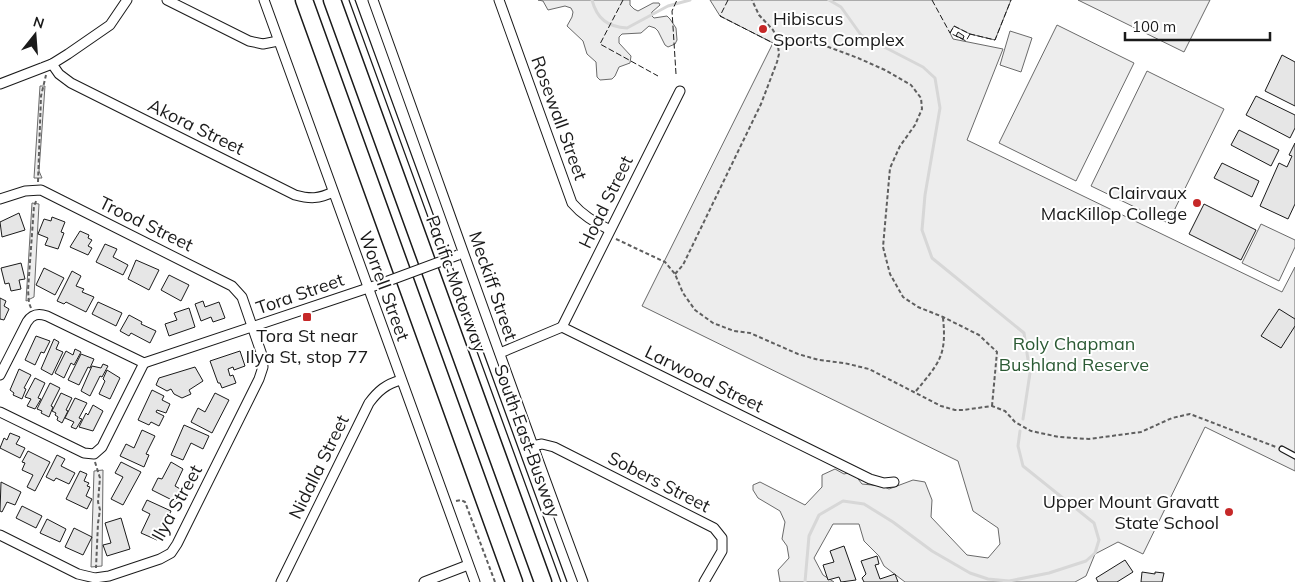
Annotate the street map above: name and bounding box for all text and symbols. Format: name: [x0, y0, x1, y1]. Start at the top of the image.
place label: Hibiscus Sports Complex: [773, 7, 905, 51]
north arrow: [10, 10, 60, 60]
scale bar: [1125, 10, 1270, 42]
text: N: [31, 12, 46, 33]
text: 100 m: [1132, 17, 1176, 36]
marker: Hibiscus Sports Complex: [757, 23, 769, 35]
street label: Rosewall Street: [526, 53, 593, 183]
street label: Akora Street: [144, 93, 248, 160]
street label: Hoad Street: [573, 152, 638, 252]
place label: Clairvaux MacKillop College: [1041, 181, 1187, 225]
street label: Trood Street: [95, 191, 197, 256]
marker: Clairvaux MacKillop College: [1191, 197, 1203, 209]
street label: Pacific Motorway: [421, 212, 492, 356]
street label: Worrell Street: [354, 228, 415, 344]
street label: Meckiff Street: [464, 228, 523, 344]
street label: Tora Street: [253, 268, 347, 319]
marker: Tora St near Ilya St, stop 77: [301, 311, 313, 323]
place label: Tora St near Ilya St, stop 77: [246, 324, 368, 368]
park label: Roly Chapman Bushland Reserve: [999, 332, 1149, 376]
street label: Larwood Street: [641, 340, 767, 417]
street label: South East Busway: [489, 361, 566, 521]
street label: Nidalla Street: [283, 411, 354, 523]
street label: Sobers Street: [604, 446, 714, 517]
street label: Ilya Street: [146, 461, 207, 545]
place label: Upper Mount Gravatt State School: [1043, 490, 1219, 534]
marker: Upper Mount Gravatt State School: [1223, 506, 1235, 518]

